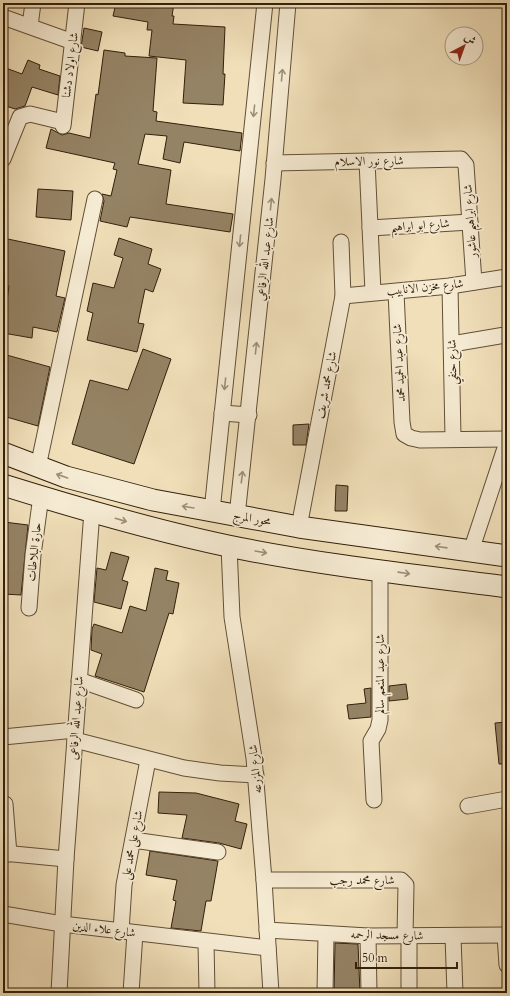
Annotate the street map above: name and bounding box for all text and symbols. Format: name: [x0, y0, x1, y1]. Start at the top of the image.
north arrow: [444, 26, 484, 66]
text: ش: [461, 30, 479, 48]
street label: شارع اولاد دشنا: [58, 31, 85, 99]
one-way arrow: [278, 69, 285, 82]
one-way arrow: [250, 104, 258, 117]
street label: شارع نور الاسلام: [334, 152, 404, 173]
street label: شارع ابراهيم عاشور: [459, 183, 485, 259]
one-way arrow: [267, 198, 274, 211]
street label: شارع ابو ابراهيم: [390, 215, 451, 239]
street label: شارع عبد الله الرفاعي: [251, 216, 280, 302]
one-way arrow: [237, 234, 244, 247]
street label: شارع مخزن الانابيب: [386, 275, 465, 302]
street label: شارع عبد الحميد محمد: [389, 323, 412, 402]
street label: شارع حنفي: [444, 339, 464, 385]
one-way arrow: [252, 342, 260, 355]
street label: شارع محمد شريف: [312, 350, 343, 421]
one-way arrow: [221, 377, 229, 390]
one-way arrow: [56, 471, 68, 479]
one-way arrow: [238, 471, 246, 484]
one-way arrow: [182, 503, 195, 511]
street label: محور المرج: [231, 507, 273, 532]
one-way arrow: [114, 517, 127, 524]
street label: حارة البلاطات: [23, 522, 45, 582]
one-way arrow: [435, 543, 448, 551]
one-way arrow: [254, 548, 267, 556]
one-way arrow: [397, 570, 410, 577]
street label: شارع عبد المنعم سالم: [372, 634, 391, 714]
street label: شارع عبد الله الرفاعى: [63, 675, 90, 761]
street label: شارع المزرعه: [244, 743, 269, 794]
street label: شارع على محمد على: [117, 809, 150, 882]
street label: شارع محمد رجب: [330, 872, 395, 891]
street label: شارع علاء الدين: [71, 917, 137, 944]
street label: شارع مسجد الرحمه: [350, 926, 424, 947]
scale bar: [356, 944, 457, 970]
text: 50 m: [362, 950, 389, 966]

